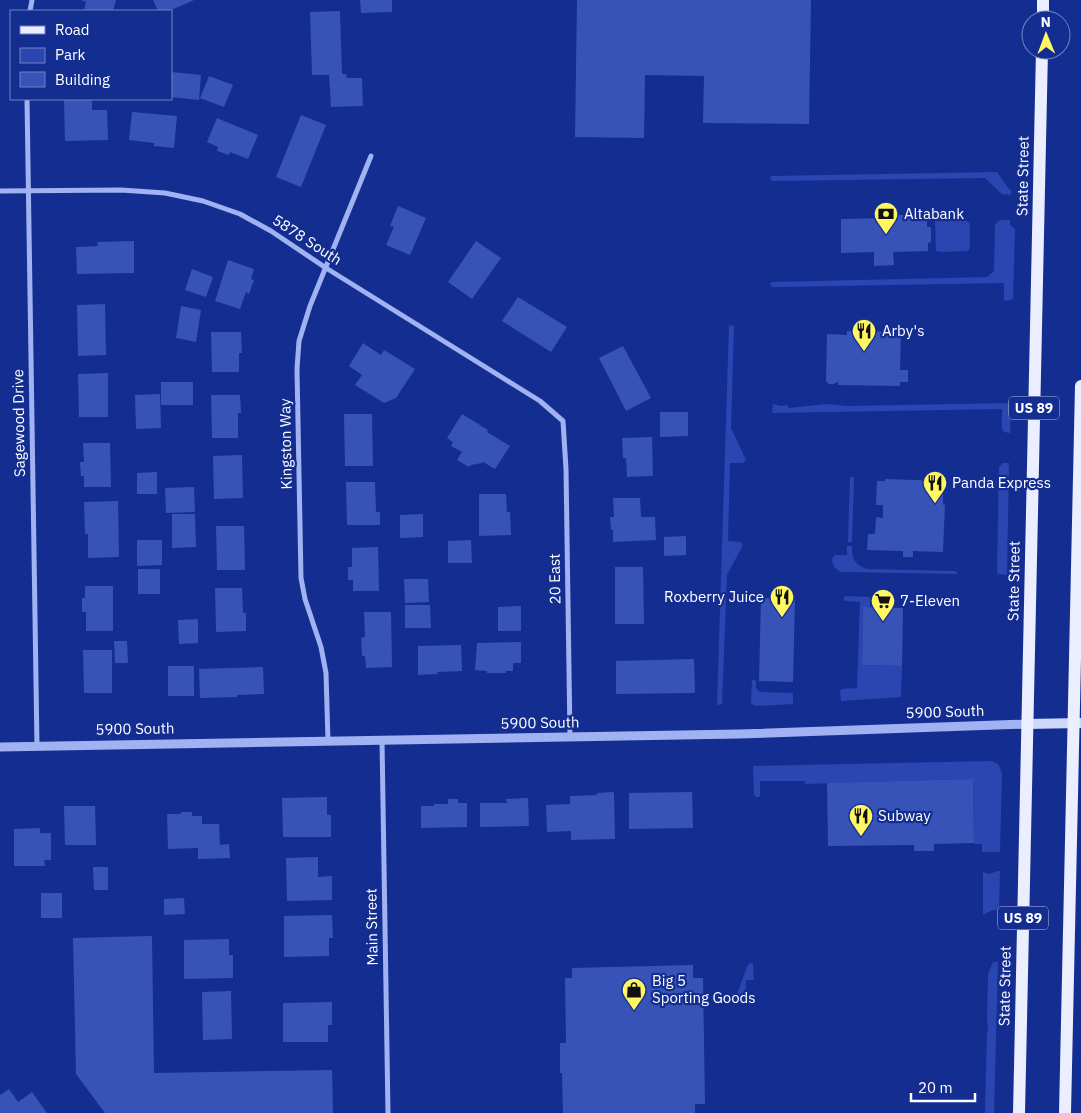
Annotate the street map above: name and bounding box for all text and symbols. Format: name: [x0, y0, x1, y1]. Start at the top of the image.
legend: [10, 10, 172, 100]
north arrow: [1021, 10, 1071, 60]
text: N: [1041, 13, 1051, 31]
text: Road: [55, 20, 90, 39]
text: Park: [55, 45, 85, 64]
text: Building: [55, 70, 110, 89]
street label: State Street: [1012, 136, 1033, 216]
bank icon: Altabank: [873, 201, 899, 235]
place label: Altabank: [904, 204, 964, 223]
street label: 5878 South: [269, 210, 346, 269]
restaurant icon: Arby's: [851, 318, 877, 352]
place label: Arby's: [882, 321, 924, 340]
street label: Sagewood Drive: [8, 369, 29, 477]
road number: US 89: [1009, 396, 1059, 419]
street label: Kingston Way: [275, 398, 296, 490]
restaurant icon: Panda Express: [922, 470, 948, 504]
place label: Panda Express: [952, 473, 1051, 492]
street label: State Street: [1003, 541, 1024, 621]
street label: 20 East: [545, 553, 564, 605]
restaurant icon: Roxberry Juice: [769, 584, 795, 618]
place label: Roxberry Juice: [664, 587, 764, 606]
supermarket icon: 7-Eleven: [870, 588, 896, 622]
place label: 7-Eleven: [900, 591, 960, 610]
street label: 5900 South: [905, 701, 985, 722]
street label: 5900 South: [500, 712, 580, 733]
street label: 5900 South: [95, 718, 175, 739]
restaurant icon: Subway: [848, 803, 874, 837]
place label: Subway: [878, 806, 931, 825]
street label: Main Street: [361, 888, 382, 966]
road number: US 89: [998, 906, 1048, 930]
street label: State Street: [994, 946, 1015, 1026]
place label: Big 5 Sporting Goods: [652, 971, 756, 1007]
shop icon: Big 5 Sporting Goods: [621, 977, 647, 1011]
scale bar: [911, 1070, 975, 1102]
text: 20 m: [918, 1078, 953, 1097]

